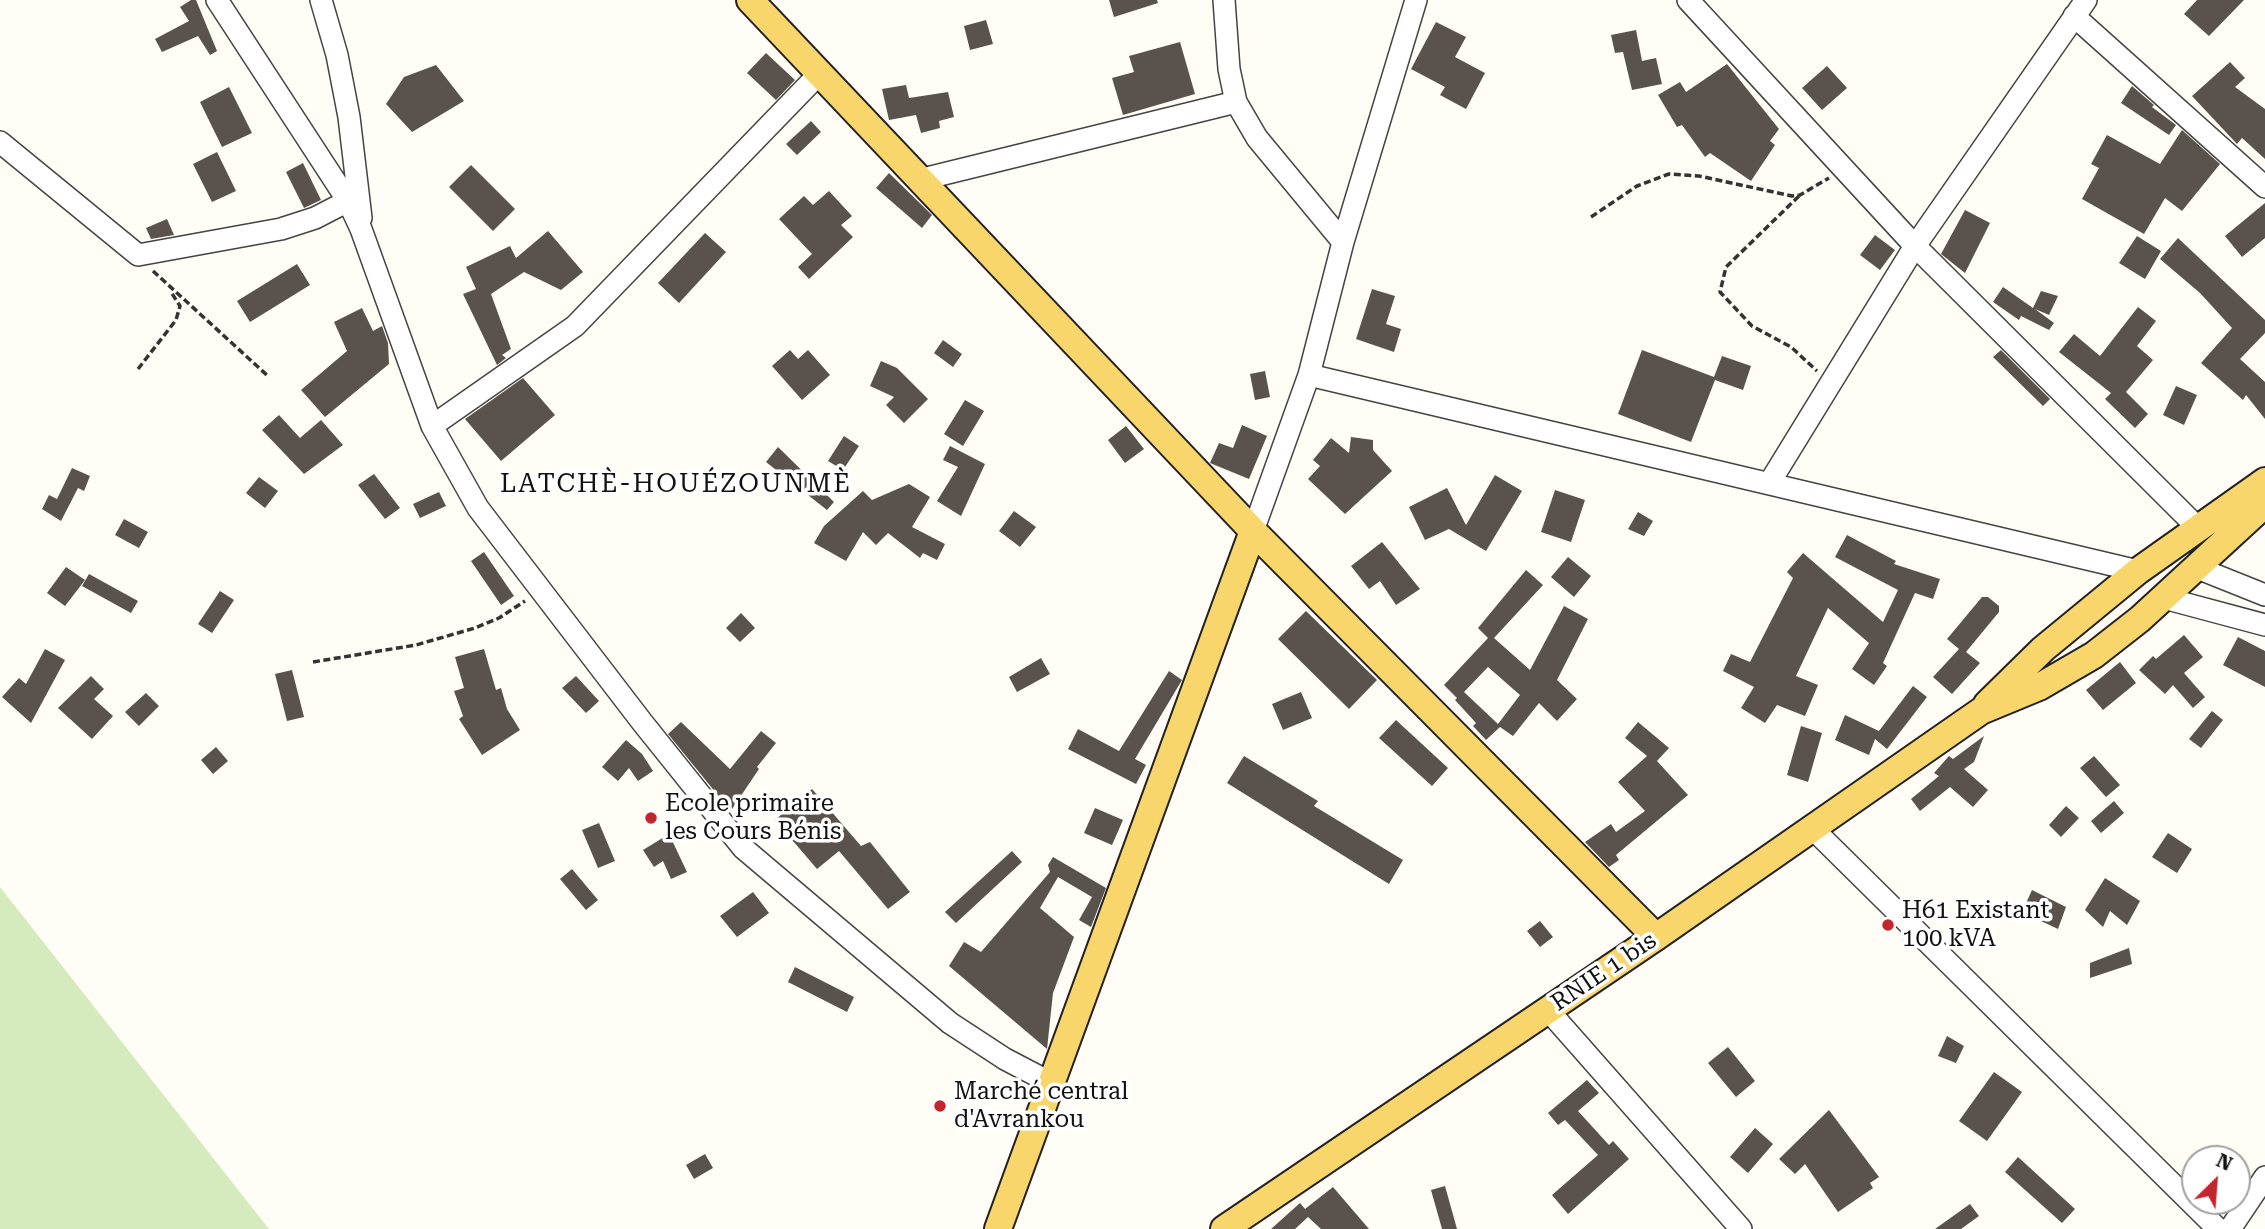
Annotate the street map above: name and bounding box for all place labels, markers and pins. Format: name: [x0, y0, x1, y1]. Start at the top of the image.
place label: Ecole primaire les Cours Bénis: [665, 790, 841, 846]
marker: Ecole primaire les Cours Bénis: [643, 810, 659, 826]
place label: H61 Existant 100 kVA: [1902, 897, 2050, 953]
marker: H61 Existant 100 kVA: [1880, 917, 1896, 933]
place label: Marché central d'Avrankou: [954, 1078, 1129, 1134]
marker: Marché central d'Avrankou: [932, 1098, 948, 1114]

